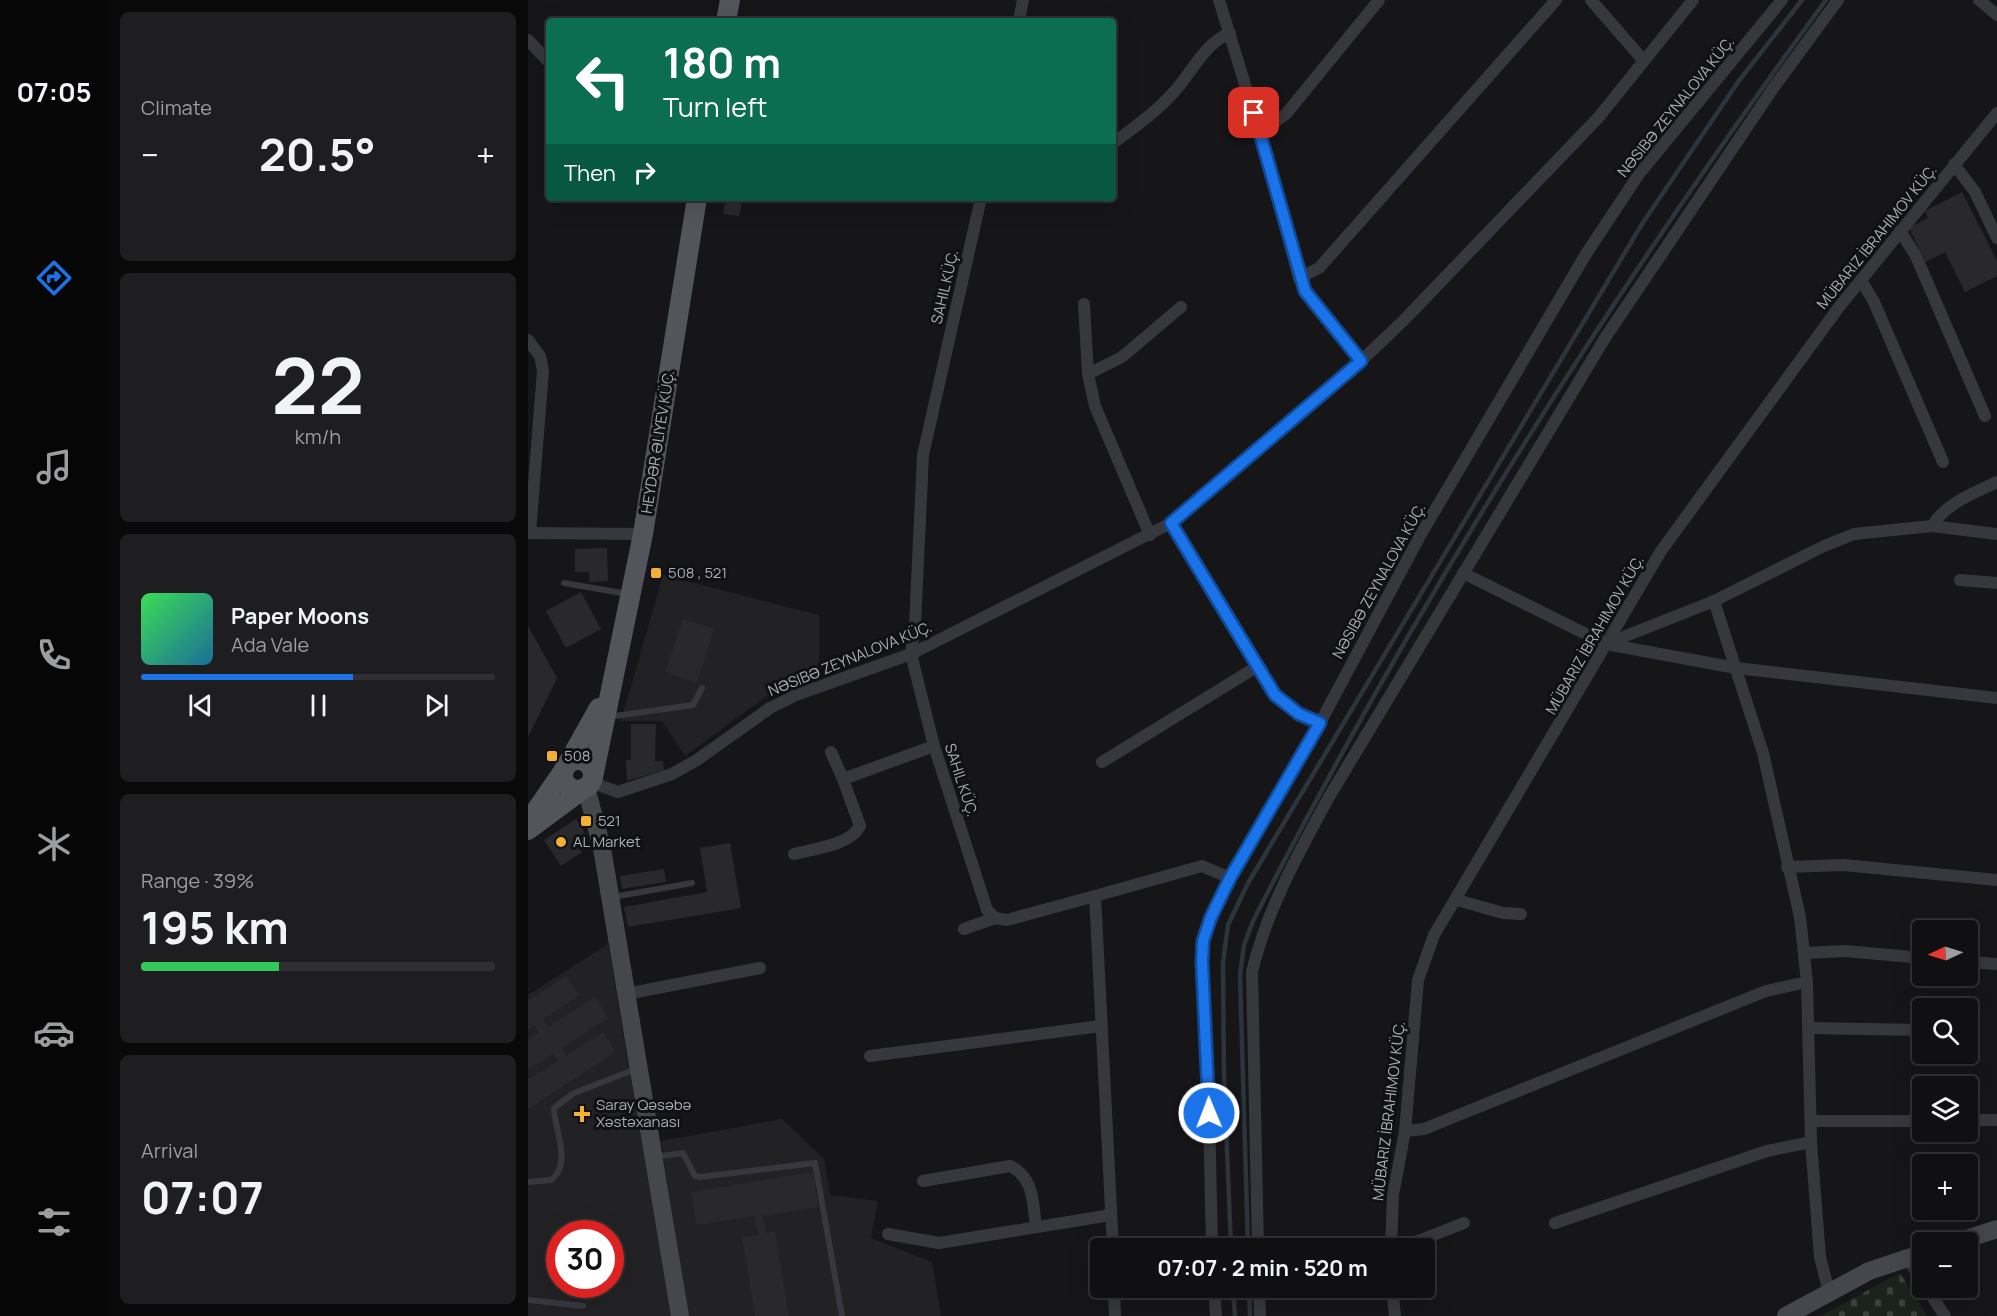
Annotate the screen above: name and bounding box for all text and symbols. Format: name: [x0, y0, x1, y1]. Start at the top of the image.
street label: NƏSIBƏ ZEYNALOVA KÜÇ.: [1612, 32, 1739, 181]
text: 180 m: [663, 33, 781, 91]
icon: left: [564, 42, 642, 120]
text: 07:05: [16, 73, 92, 110]
pin: [1228, 87, 1279, 138]
text: Turn left: [663, 88, 767, 125]
text: Climate: [141, 94, 212, 121]
icon: arrive: [1237, 96, 1270, 129]
text: 20.5°: [259, 123, 376, 185]
text: −: [141, 132, 159, 177]
text: +: [476, 132, 495, 177]
icon: right: [628, 156, 661, 189]
text: Then: [564, 158, 616, 188]
street label: MÜBARIZ İBRAHIMOV KÜÇ.: [1812, 160, 1942, 314]
street label: SAHIL KÜÇ.: [926, 248, 963, 326]
icon: directions: [33, 257, 75, 299]
text: 22: [272, 331, 364, 437]
street label: HEYDƏR ƏLIYEV KÜÇ.: [636, 369, 679, 515]
text: km/h: [295, 423, 341, 450]
icon: music: [33, 446, 75, 488]
street label: NƏSIBƏ ZEYNALOVA KÜÇ.: [1327, 499, 1430, 662]
street label: MÜBARIZ İBRAHIMOV KÜÇ.: [1540, 551, 1649, 718]
place label: 508 , 521: [668, 562, 727, 583]
marker: 508 , 521: [649, 566, 663, 580]
text: Paper Moons: [231, 601, 369, 631]
street label: NƏSIBƏ ZEYNALOVA KÜÇ.: [765, 616, 935, 701]
text: Ada Vale: [231, 631, 309, 658]
icon: phone: [33, 634, 75, 676]
icon: previous: [184, 689, 217, 722]
icon: pause: [302, 689, 335, 722]
icon: next: [420, 689, 453, 722]
street label: SAHIL KÜÇ.: [940, 741, 983, 819]
place label: 508: [564, 745, 591, 766]
marker: 508: [545, 749, 559, 763]
place label: 521: [598, 810, 621, 831]
marker: 521: [579, 814, 593, 828]
icon: climate: [33, 823, 75, 865]
place label: AL Market: [573, 831, 641, 852]
marker: AL Market: [554, 835, 568, 849]
text: Range · 39%: [141, 867, 254, 894]
text: 195 km: [141, 896, 289, 958]
north arrow: [1912, 920, 1978, 986]
map controls: [1912, 920, 1978, 1298]
button: search: [1912, 998, 1978, 1064]
icon: car: [33, 1012, 75, 1054]
street label: MÜBARIZ İBRAHIMOV KÜÇ.: [1367, 1020, 1410, 1202]
button: layers: [1912, 1076, 1978, 1142]
position arrow: [1177, 1081, 1241, 1145]
place label: Saray Qəsəbə Xəstəxanası: [596, 1094, 692, 1132]
marker: Saray Qəsəbə Xəstəxanası: [573, 1105, 591, 1123]
text: Arrival: [141, 1137, 198, 1164]
button: +: [1912, 1154, 1978, 1220]
text: 07:07: [141, 1166, 264, 1228]
icon: filters: [33, 1201, 75, 1243]
speed limit sign: 30: [546, 1220, 624, 1298]
button: −: [1912, 1232, 1978, 1298]
text: 07:07 · 2 min · 520 m: [1157, 1253, 1368, 1283]

